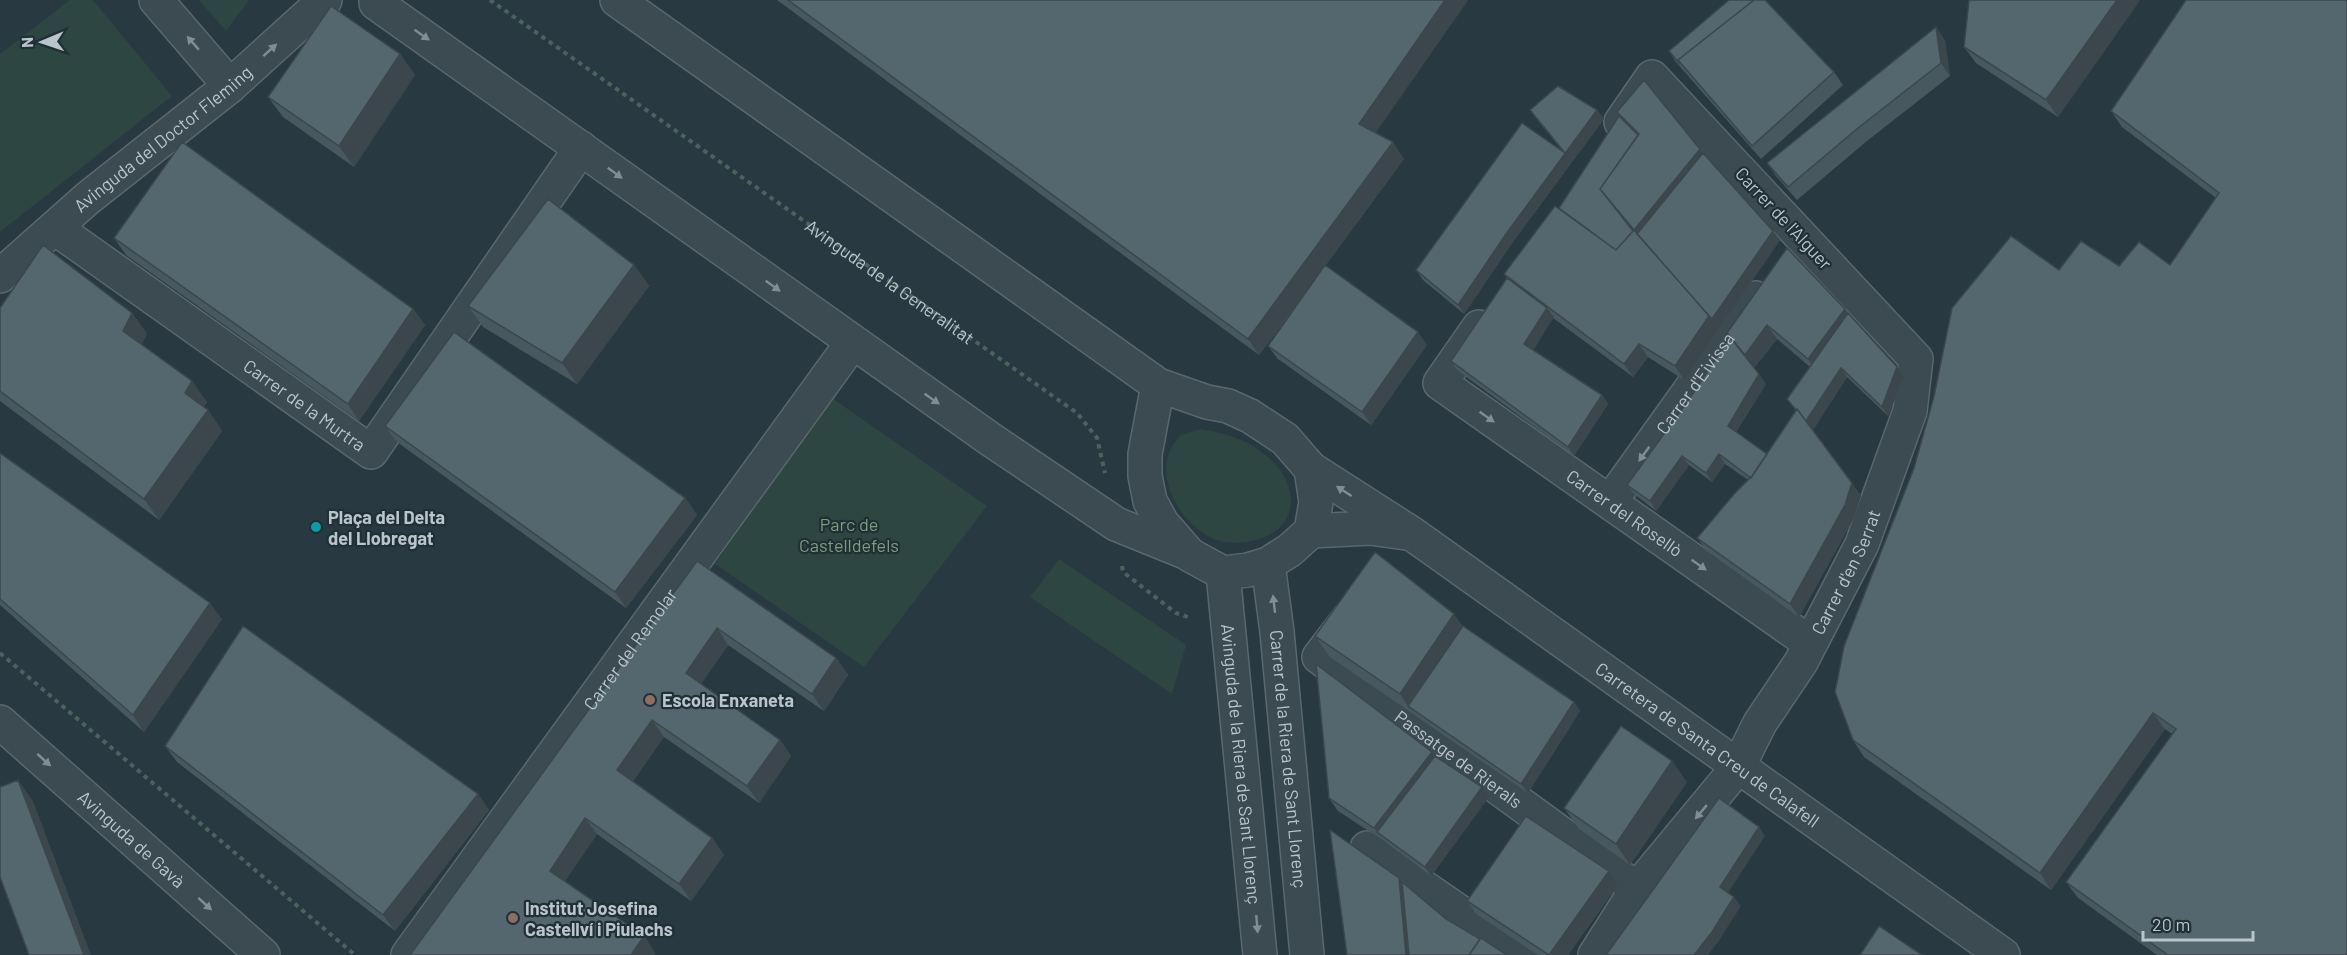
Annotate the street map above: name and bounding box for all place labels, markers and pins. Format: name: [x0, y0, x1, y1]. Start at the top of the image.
place label: Plaça del Delta del Llobregat: [328, 506, 445, 549]
marker: Plaça del Delta del Llobregat: [309, 520, 323, 534]
place label: Escola Enxaneta: [662, 689, 794, 711]
marker: Escola Enxaneta: [643, 693, 657, 707]
place label: Institut Josefina Castellví i Piulachs: [525, 897, 673, 940]
marker: Institut Josefina Castellví i Piulachs: [506, 911, 520, 925]

